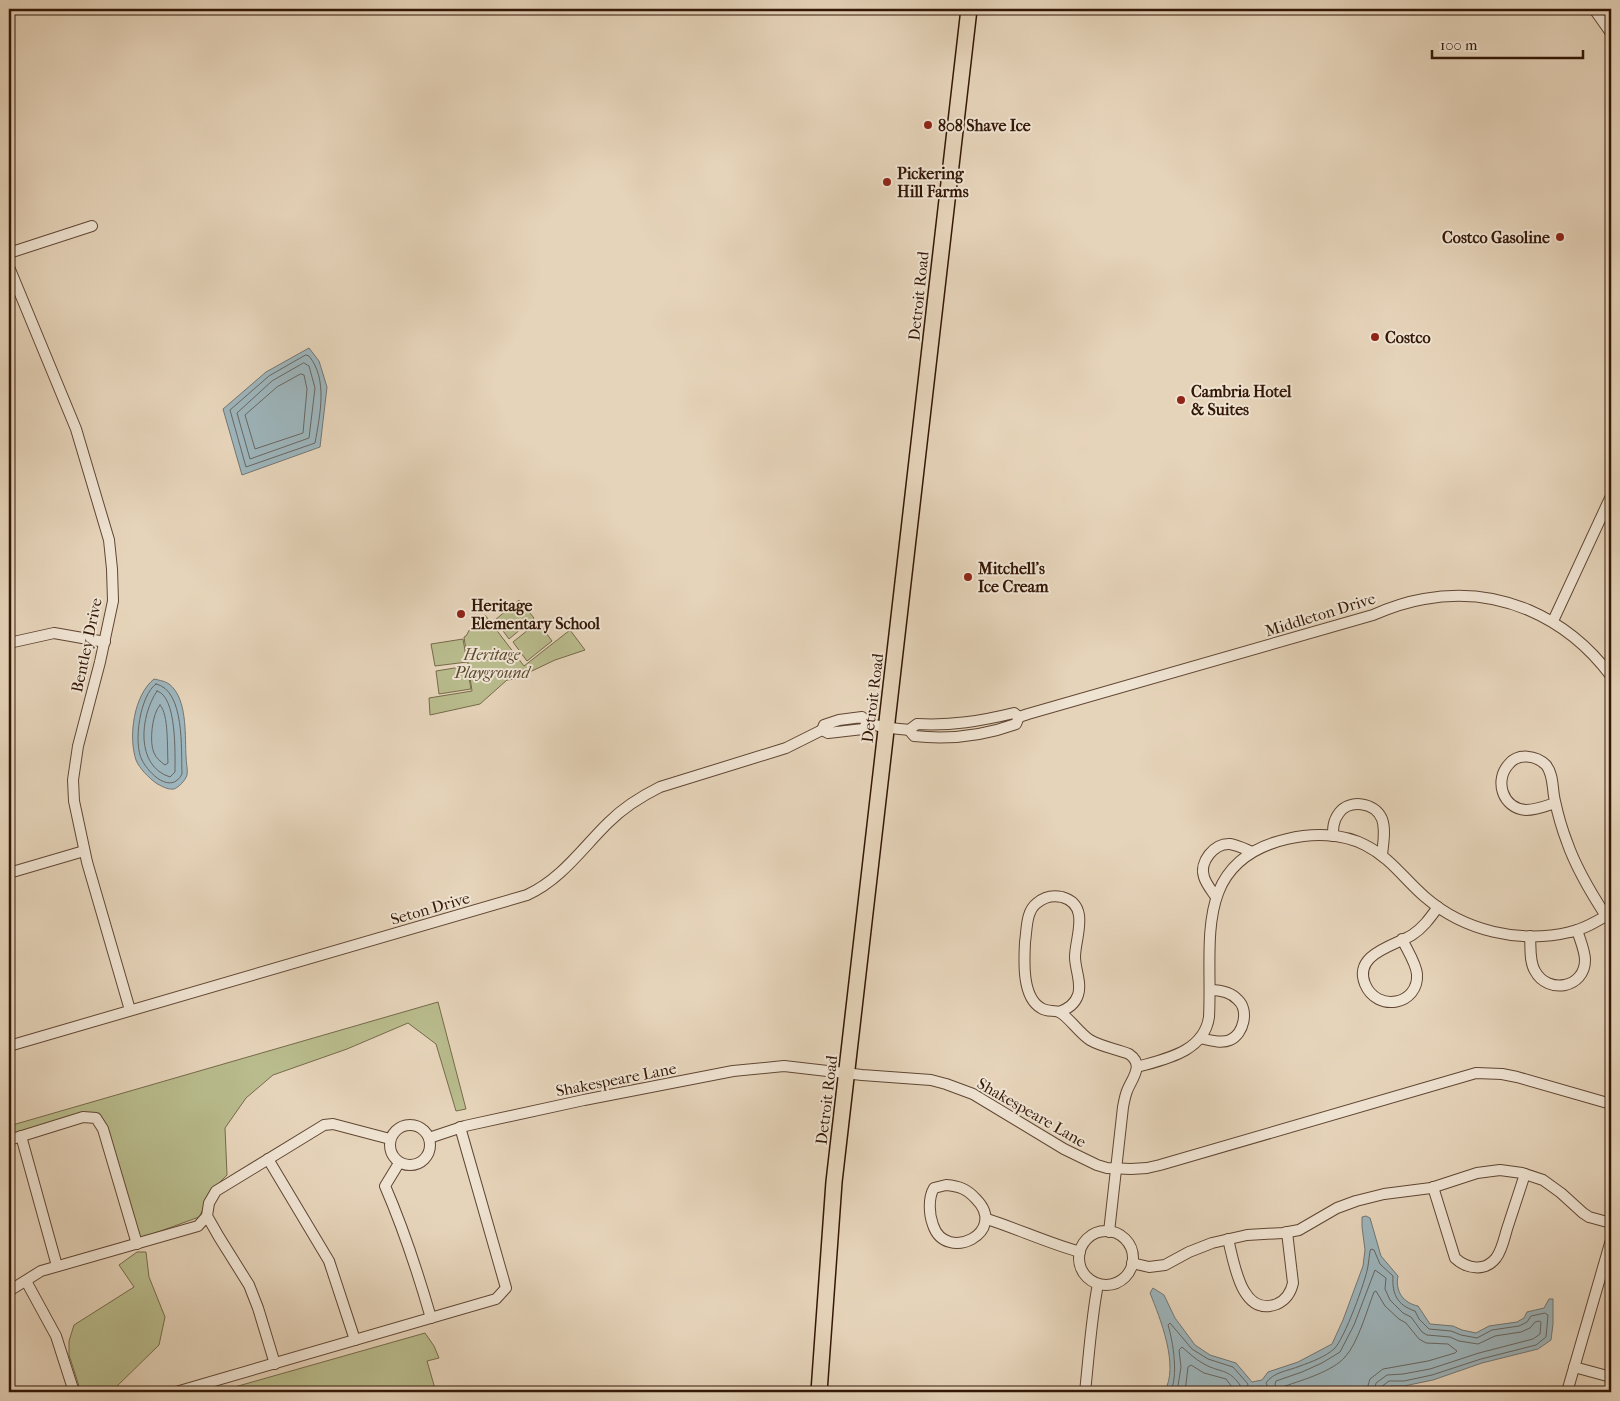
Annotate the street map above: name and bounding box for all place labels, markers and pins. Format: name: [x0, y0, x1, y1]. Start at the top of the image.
place label: 808 Shave Ice: [938, 116, 1031, 135]
marker: 808 Shave Ice: [922, 119, 934, 131]
place label: Pickering Hill Farms: [897, 164, 969, 201]
marker: Pickering Hill Farms: [881, 176, 893, 188]
place label: Costco Gasoline: [1442, 228, 1550, 247]
marker: Costco Gasoline: [1554, 231, 1566, 243]
place label: Costco: [1385, 328, 1431, 347]
marker: Costco: [1369, 331, 1381, 343]
place label: Cambria Hotel & Suites: [1191, 382, 1292, 419]
marker: Cambria Hotel & Suites: [1175, 394, 1187, 406]
place label: Mitchell's Ice Cream: [977, 559, 1049, 596]
marker: Mitchell's Ice Cream: [962, 571, 974, 583]
place label: Heritage Elementary School: [471, 596, 600, 634]
marker: Heritage Elementary School: [455, 608, 467, 620]

